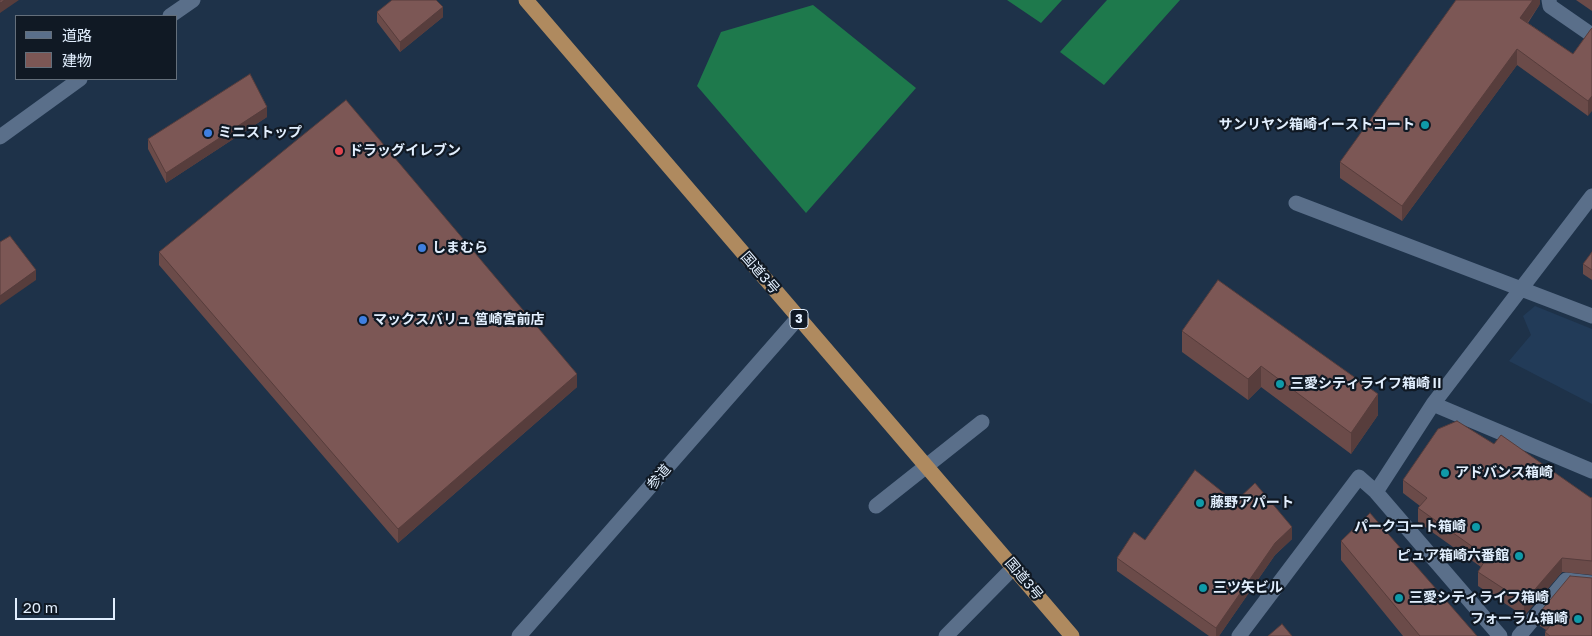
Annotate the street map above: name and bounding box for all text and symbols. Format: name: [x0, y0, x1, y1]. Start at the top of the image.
legend: [15, 15, 178, 80]
text: 道路: [62, 26, 92, 44]
text: 建物: [62, 51, 92, 69]
place label: サンリヤン箱崎イーストコート: [1219, 117, 1415, 133]
marker: サンリヤン箱崎イーストコート: [1419, 119, 1431, 131]
place label: ミニストップ: [218, 125, 302, 141]
marker: ミニストップ: [202, 127, 214, 139]
place label: ドラッグイレブン: [349, 143, 461, 159]
marker: ドラッグイレブン: [333, 145, 345, 157]
place label: しまむら: [432, 240, 488, 256]
marker: しまむら: [416, 242, 428, 254]
street label: 国道3号: [737, 249, 783, 297]
road number: 3: [790, 310, 808, 328]
place label: マックスバリュ 筥崎宮前店: [373, 312, 544, 328]
marker: マックスバリュ 筥崎宮前店: [357, 314, 369, 326]
place label: 三愛シティライフ箱崎Ⅱ: [1290, 376, 1444, 392]
marker: 三愛シティライフ箱崎Ⅱ: [1274, 378, 1286, 390]
street label: 参道: [643, 461, 675, 493]
place label: アドバンス箱崎: [1455, 465, 1553, 481]
marker: アドバンス箱崎: [1439, 467, 1451, 479]
place label: 藤野アパート: [1210, 495, 1294, 511]
marker: 藤野アパート: [1194, 497, 1206, 509]
place label: パークコート箱崎: [1354, 519, 1466, 535]
marker: パークコート箱崎: [1470, 521, 1482, 533]
place label: ピュア箱崎六番館: [1397, 548, 1509, 564]
marker: ピュア箱崎六番館: [1513, 550, 1525, 562]
street label: 国道3号: [1001, 554, 1047, 604]
place label: 三ツ矢ビル: [1213, 580, 1283, 596]
marker: 三ツ矢ビル: [1197, 582, 1209, 594]
scale bar: [18, 588, 118, 620]
place label: 三愛シティライフ箱崎: [1409, 590, 1549, 606]
marker: 三愛シティライフ箱崎: [1393, 592, 1405, 604]
text: 20 m: [23, 598, 58, 616]
place label: フォーラム箱崎: [1470, 611, 1568, 627]
marker: フォーラム箱崎: [1572, 613, 1584, 625]

